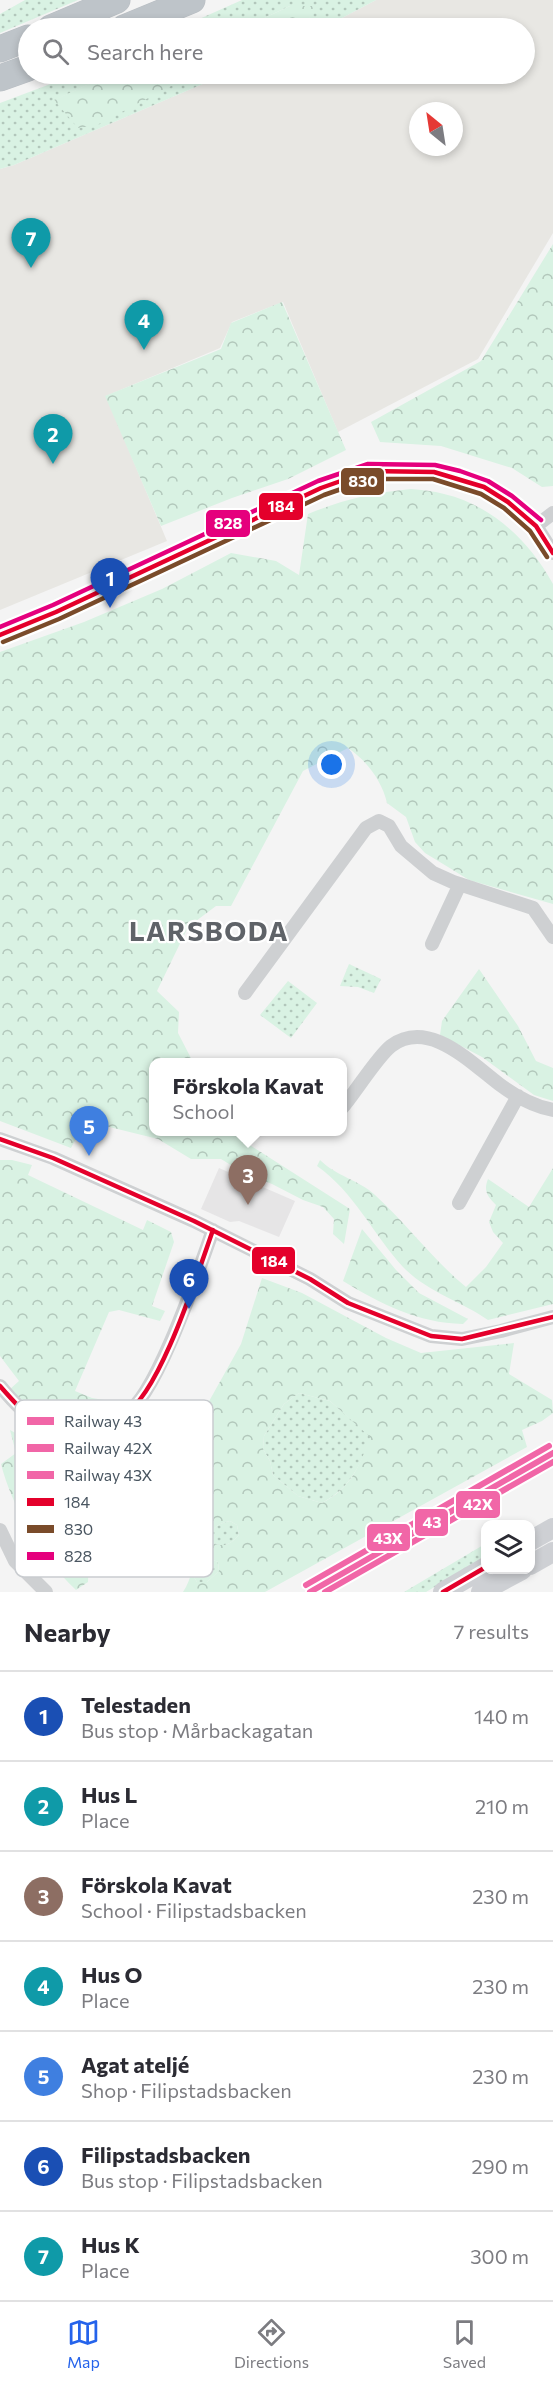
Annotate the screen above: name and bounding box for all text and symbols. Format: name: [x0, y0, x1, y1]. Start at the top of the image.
search box: [18, 18, 535, 84]
icon: search: [39, 35, 72, 68]
text: Search here: [87, 38, 203, 65]
north arrow: [409, 102, 463, 156]
pin: 7: [12, 218, 51, 268]
pin: 4: [124, 300, 164, 350]
pin: 2: [34, 414, 72, 464]
line badge: 830: [340, 467, 385, 496]
text: 830: [348, 471, 378, 490]
line badge: 184: [258, 492, 304, 521]
text: 184: [268, 496, 295, 515]
line badge: 828: [205, 509, 251, 538]
text: 828: [214, 513, 242, 532]
pin: 1: [90, 558, 130, 608]
your location: [317, 750, 346, 779]
district label: LARSBODA: [129, 914, 289, 947]
popup: [149, 1058, 347, 1136]
text: Förskola Kavat: [173, 1072, 323, 1099]
text: School: [173, 1099, 235, 1123]
pin: 5: [70, 1106, 109, 1156]
pin: 3: [228, 1156, 268, 1205]
line badge: 184: [251, 1246, 296, 1275]
text: 184: [261, 1251, 288, 1270]
pin: 6: [170, 1260, 208, 1309]
legend: [15, 1400, 213, 1577]
text: Railway 43: [64, 1411, 142, 1430]
text: Railway 42X: [64, 1438, 153, 1457]
text: Railway 43X: [64, 1465, 153, 1484]
line badge: 42X: [455, 1490, 501, 1519]
text: 184: [64, 1492, 91, 1511]
text: 42X: [463, 1494, 493, 1513]
line badge: 43: [414, 1508, 449, 1537]
text: 43: [422, 1512, 442, 1531]
text: 830: [64, 1519, 93, 1538]
map controls: [481, 1520, 535, 1574]
button: layers: [481, 1520, 535, 1574]
line badge: 43X: [366, 1523, 411, 1552]
text: 43X: [373, 1528, 403, 1547]
text: 828: [64, 1546, 92, 1565]
text: Nearby: [24, 1616, 111, 1647]
text: 7 results: [454, 1619, 529, 1643]
text: Telestaden: [81, 1691, 191, 1718]
text: 1: [39, 1704, 48, 1728]
text: 140 m: [474, 1704, 529, 1728]
text: Bus stop · Mårbackagatan: [81, 1718, 313, 1742]
text: Hus L: [81, 1781, 137, 1808]
text: 2: [38, 1794, 49, 1818]
text: 210 m: [475, 1794, 529, 1818]
text: Place: [81, 1808, 130, 1832]
text: Förskola Kavat: [81, 1871, 232, 1898]
text: 3: [38, 1884, 49, 1908]
text: 230 m: [472, 1884, 529, 1908]
text: School · Filipstadsbacken: [81, 1898, 307, 1922]
text: Hus O: [81, 1961, 142, 1988]
text: 4: [37, 1974, 50, 1998]
text: 230 m: [472, 1974, 529, 1998]
text: Place: [81, 1988, 130, 2012]
text: Agat ateljé: [81, 2051, 189, 2078]
text: 5: [38, 2064, 49, 2088]
text: 230 m: [472, 2064, 529, 2088]
text: Shop · Filipstadsbacken: [81, 2078, 292, 2102]
text: Filipstadsbacken: [81, 2141, 251, 2168]
text: 6: [37, 2154, 50, 2178]
text: 290 m: [471, 2154, 529, 2178]
text: Bus stop · Filipstadsbacken: [81, 2168, 323, 2192]
text: Hus K: [81, 2231, 140, 2258]
text: 7: [38, 2244, 49, 2268]
text: 300 m: [470, 2244, 529, 2268]
text: Place: [81, 2258, 130, 2282]
tab: Map: [67, 2316, 100, 2371]
tab: Directions: [234, 2316, 309, 2371]
tab: Saved: [443, 2316, 486, 2371]

